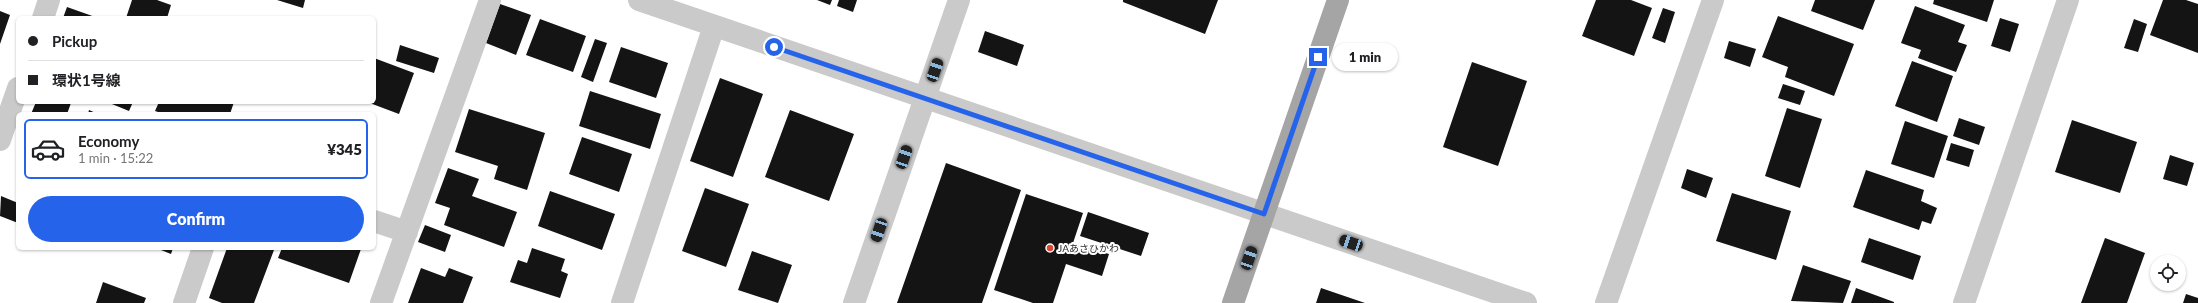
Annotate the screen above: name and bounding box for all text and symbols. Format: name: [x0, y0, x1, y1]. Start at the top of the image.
text: Pickup: [52, 32, 97, 50]
route start: [765, 38, 783, 56]
callout: 1 min: [1332, 43, 1398, 71]
route end: [1309, 48, 1327, 66]
text: 1 min: [1349, 49, 1381, 65]
car: [925, 57, 945, 83]
text: 環状1号線: [52, 71, 121, 89]
icon: car: [30, 131, 66, 167]
text: Economy: [78, 132, 139, 150]
text: ¥345: [327, 140, 362, 158]
car: [894, 144, 914, 170]
text: 1 min · 15:22: [78, 150, 153, 166]
button: Confirm: [28, 196, 364, 242]
car: [869, 217, 889, 243]
car: [1338, 233, 1364, 253]
place label: JAあさひかわ: [1058, 242, 1119, 254]
marker: JAあさひかわ: [1045, 243, 1055, 253]
car: [1239, 245, 1259, 271]
map controls: [2150, 255, 2186, 291]
button: locate: [2150, 255, 2186, 291]

